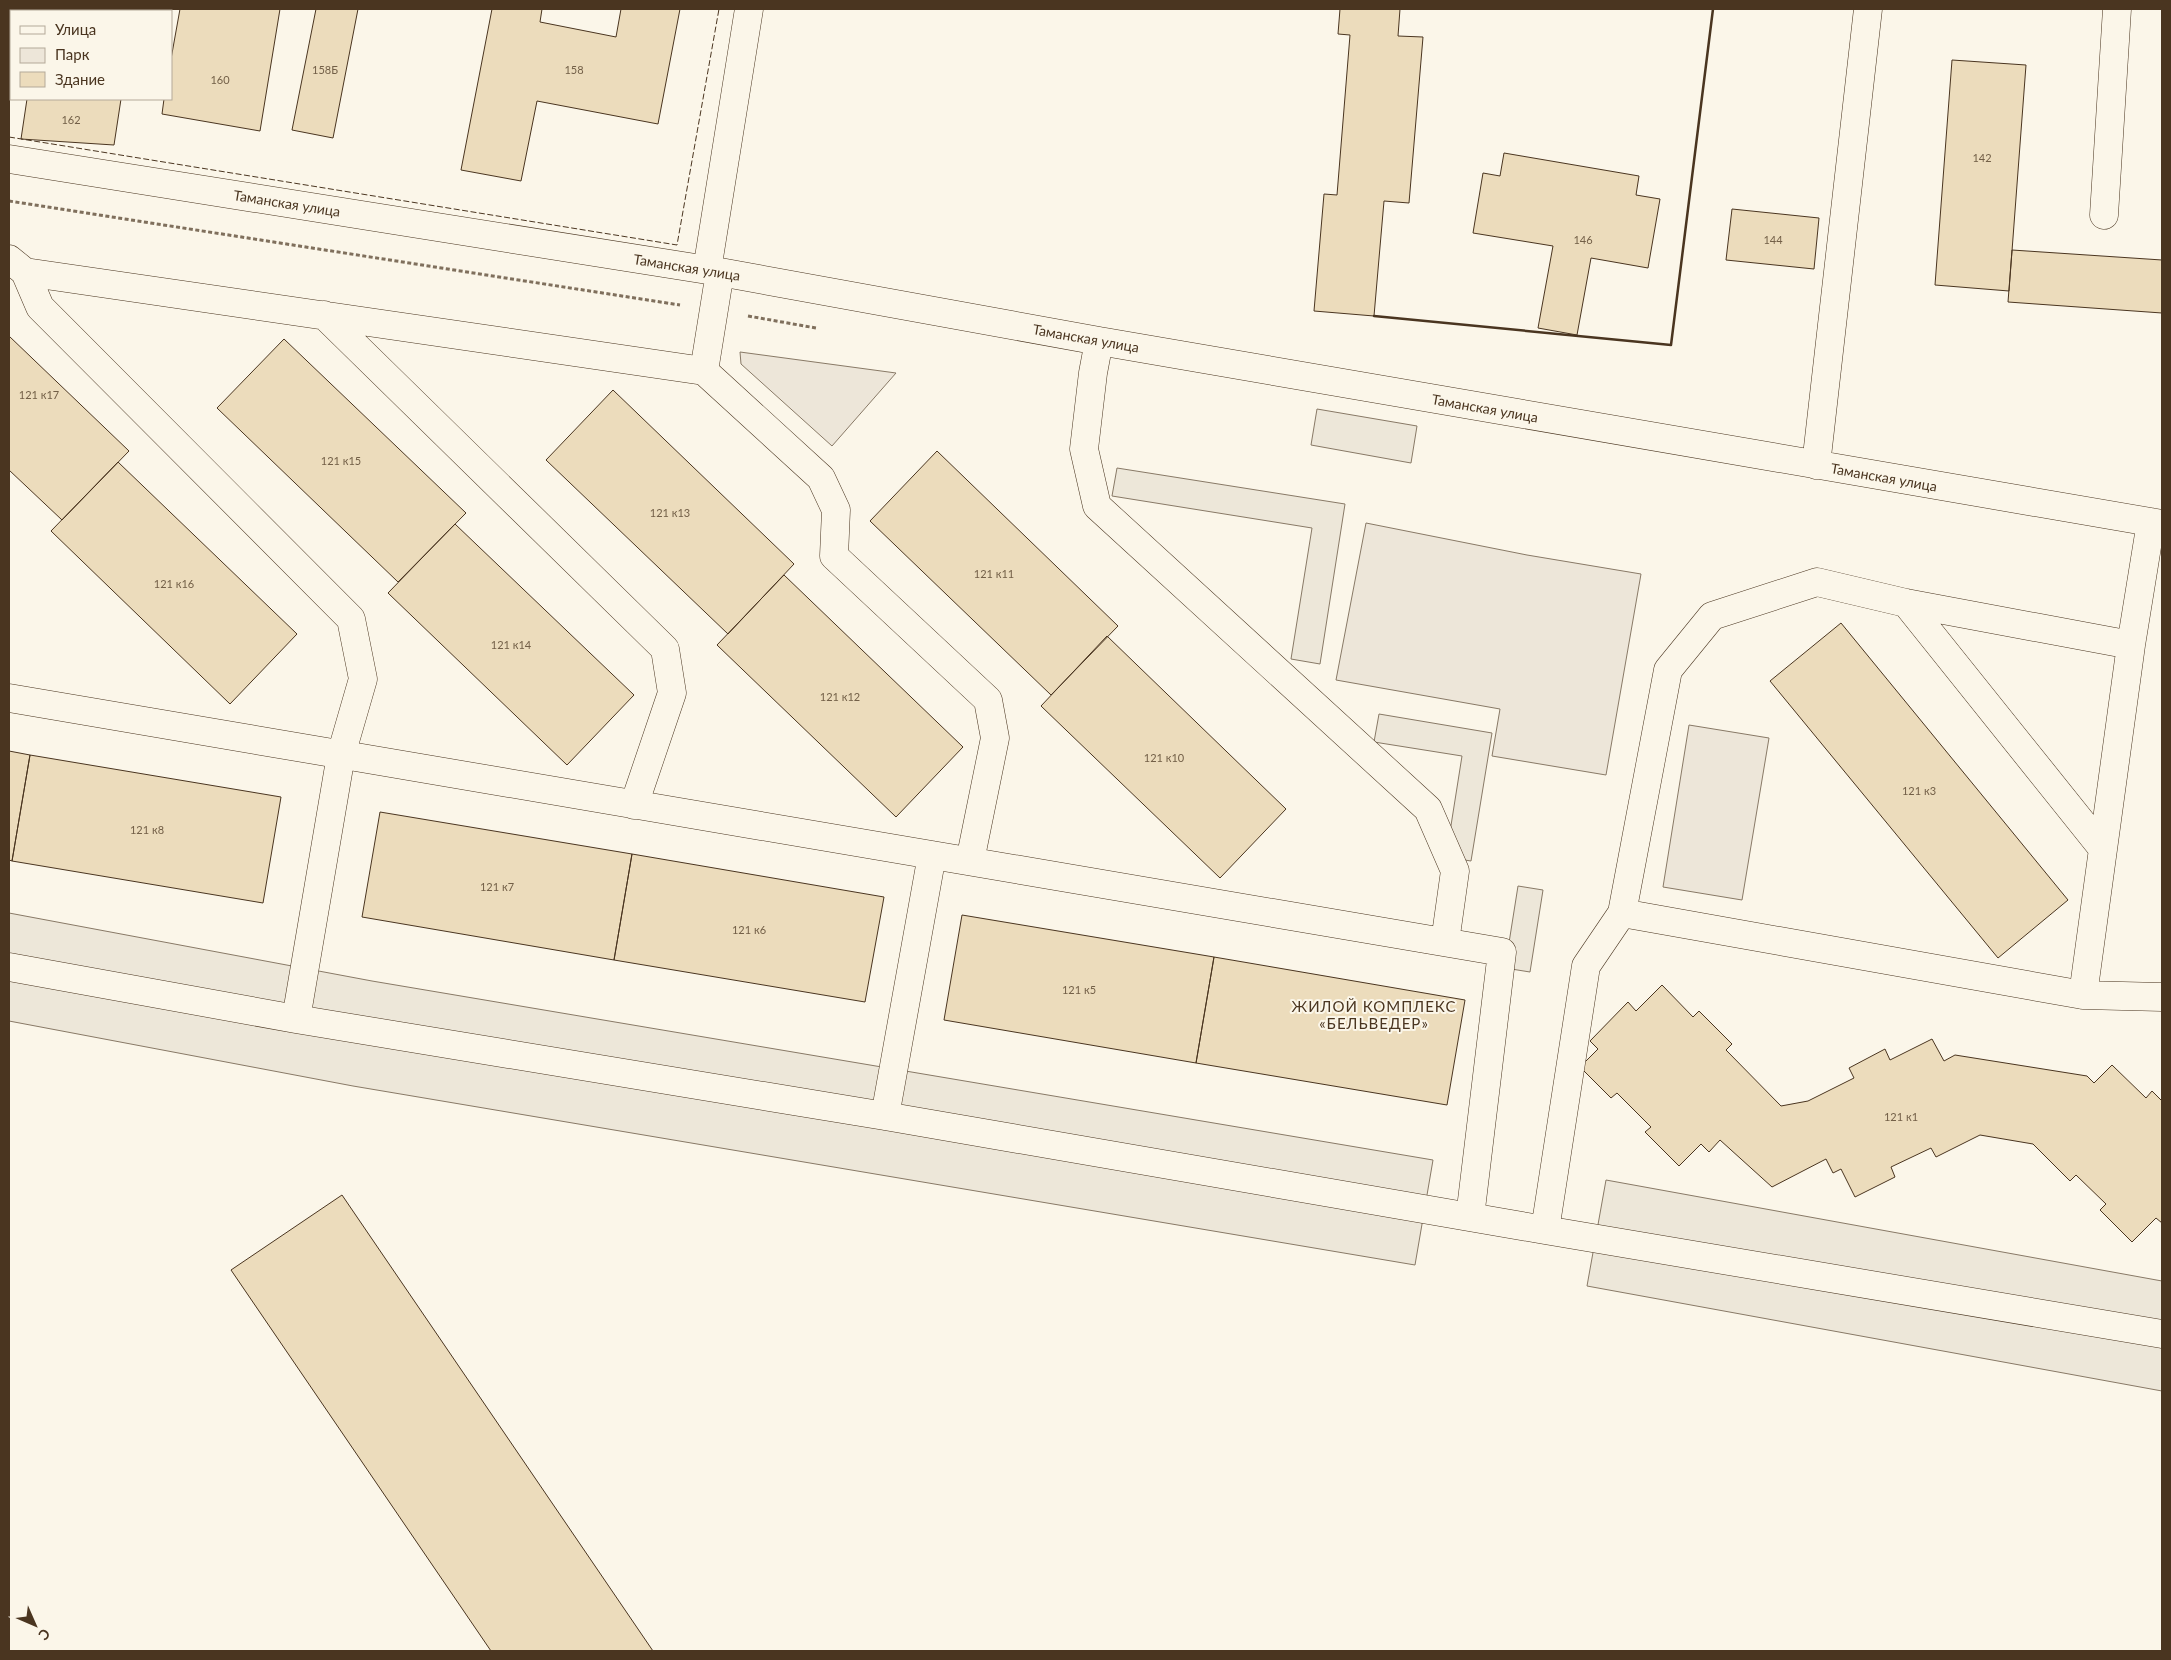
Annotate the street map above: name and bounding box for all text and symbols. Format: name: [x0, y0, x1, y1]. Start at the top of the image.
legend: [10, 10, 172, 100]
text: Улица: [55, 20, 96, 38]
text: Парк: [55, 45, 90, 63]
house number: 158Б: [312, 63, 338, 76]
house number: 158: [564, 63, 584, 76]
text: Здание: [55, 70, 105, 88]
house number: 160: [210, 73, 230, 86]
house number: 162: [61, 113, 81, 126]
house number: 142: [1972, 151, 1992, 164]
street label: Таманская улица: [232, 186, 342, 220]
house number: 146: [1573, 233, 1593, 246]
house number: 144: [1763, 233, 1783, 246]
street label: Таманская улица: [632, 250, 742, 284]
street label: Таманская улица: [1031, 320, 1141, 356]
house number: 121 к17: [19, 388, 59, 401]
street label: Таманская улица: [1430, 390, 1540, 426]
house number: 121 к15: [321, 454, 361, 467]
street label: Таманская улица: [1829, 459, 1939, 495]
house number: 121 к13: [650, 506, 690, 519]
house number: 121 к11: [974, 567, 1014, 580]
house number: 121 к16: [154, 577, 194, 590]
house number: 121 к14: [491, 638, 532, 651]
house number: 121 к12: [820, 690, 860, 703]
house number: 121 к10: [1144, 751, 1185, 764]
house number: 121 к3: [1902, 784, 1936, 797]
house number: 121 к8: [130, 823, 164, 836]
house number: 121 к7: [480, 880, 514, 893]
house number: 121 к6: [732, 923, 766, 936]
house number: 121 к5: [1062, 983, 1096, 996]
district label: ЖИЛОЙ КОМПЛЕКС «БЕЛЬВЕДЕР»: [1292, 997, 1456, 1032]
house number: 121 к1: [1884, 1110, 1918, 1123]
north arrow: [10, 1600, 60, 1650]
text: С: [35, 1625, 54, 1644]

